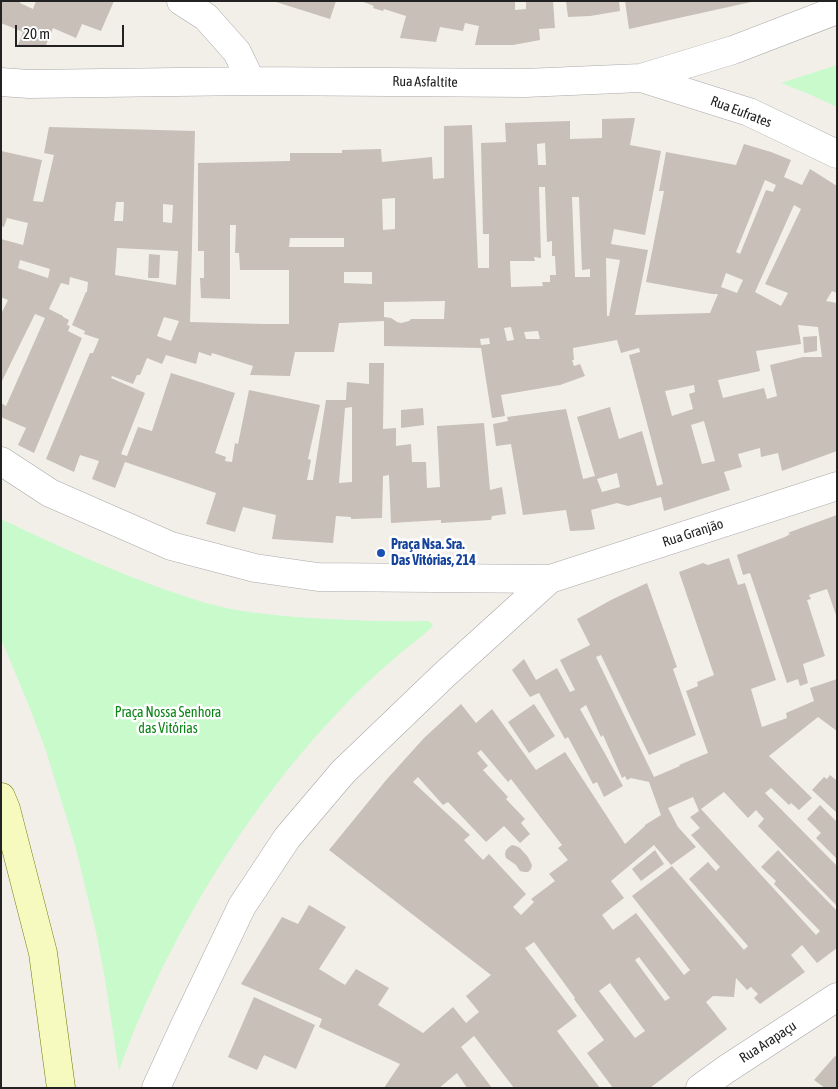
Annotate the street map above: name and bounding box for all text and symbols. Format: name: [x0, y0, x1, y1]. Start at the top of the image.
scale bar: [18, 15, 126, 47]
text: 20 m: [23, 25, 50, 42]
street label: Rua Asfaltite: [392, 73, 458, 91]
street label: Rua Eufrates: [708, 93, 774, 131]
street label: Rua Granjão: [660, 515, 726, 551]
place label: Praça Nsa. Sra. Das Vitórias, 214: [391, 537, 476, 570]
marker: Praça Nsa. Sra. Das Vitórias, 214: [375, 547, 387, 559]
park label: Praça Nossa Senhora das Vitórias: [115, 705, 221, 738]
street label: Rua Arapaçu: [736, 1017, 800, 1067]

